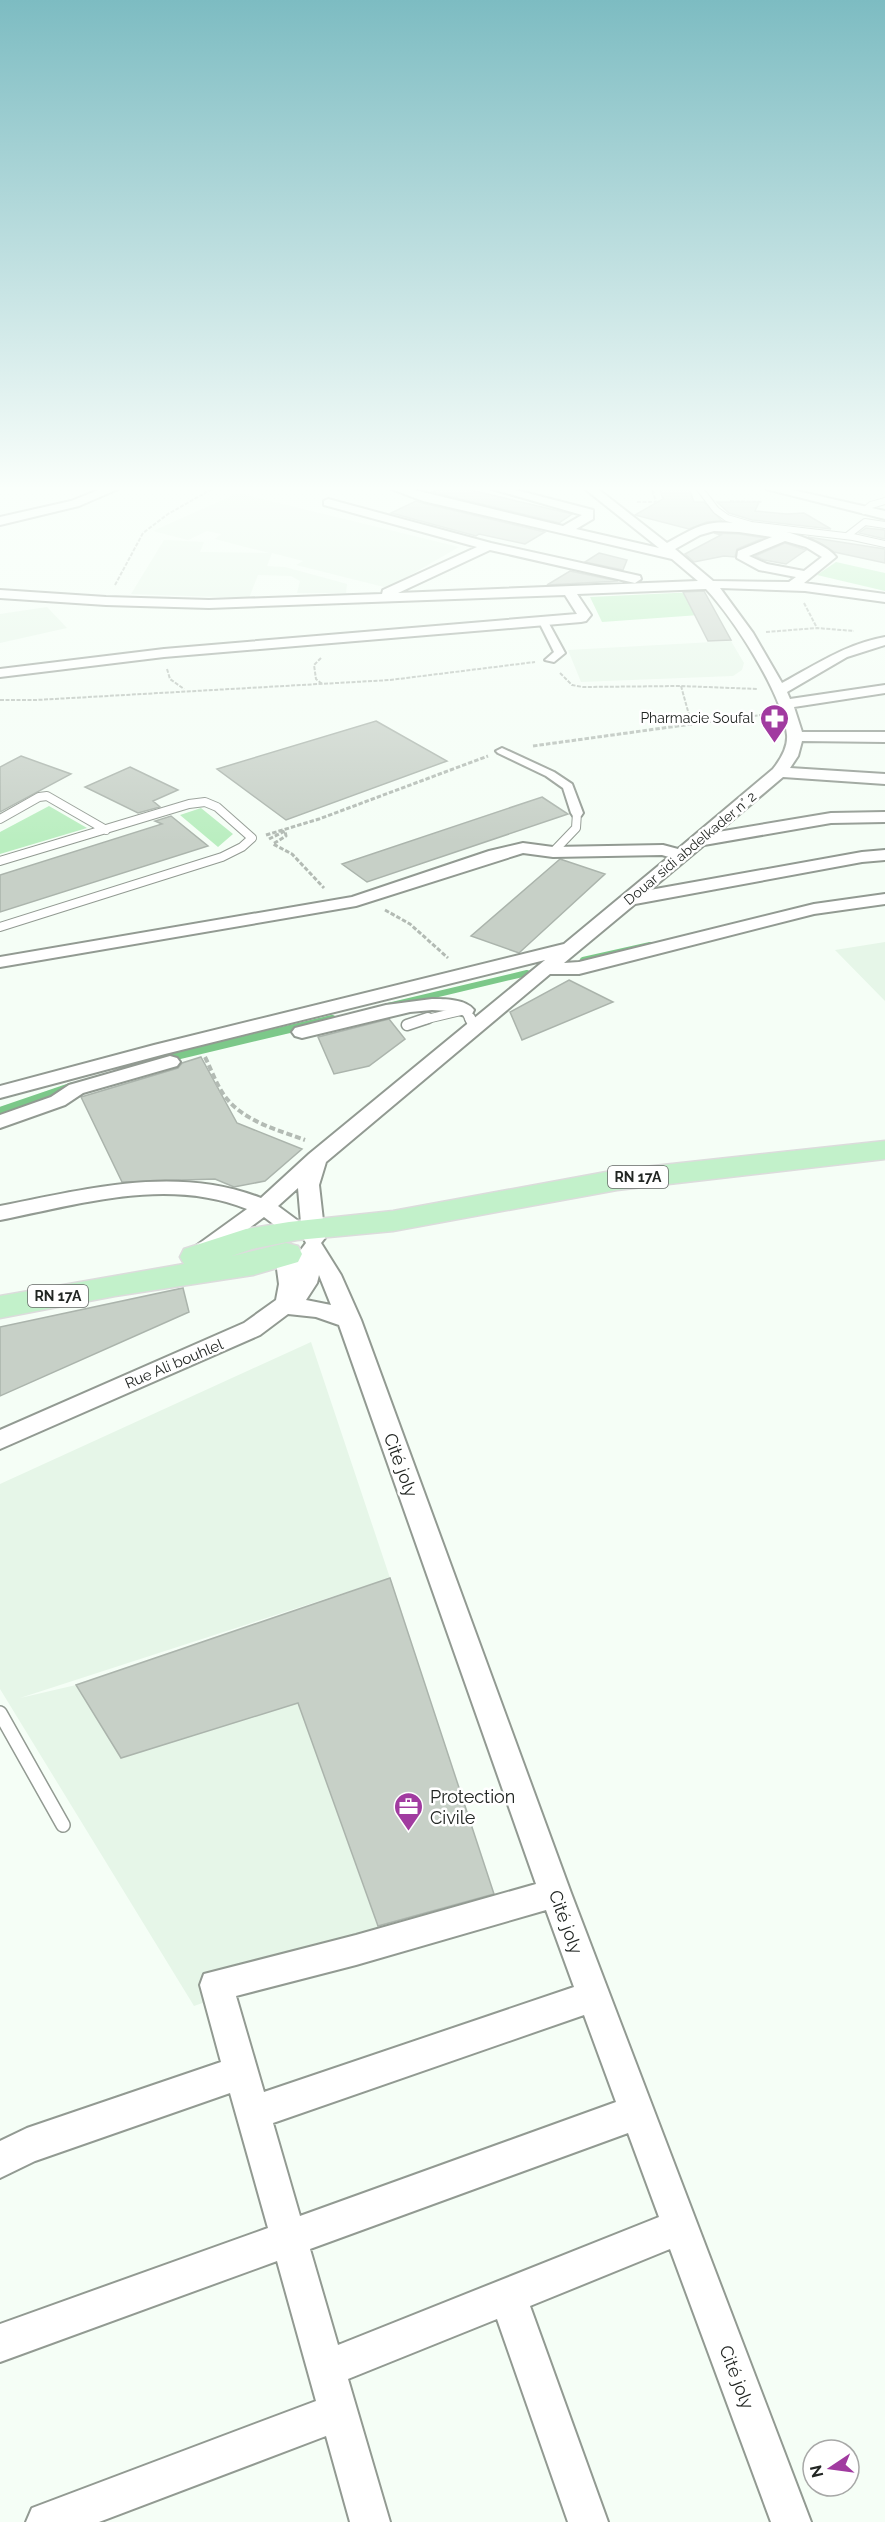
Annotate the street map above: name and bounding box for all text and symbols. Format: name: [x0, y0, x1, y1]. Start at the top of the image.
pharmacy icon: Pharmacie Soufal: [759, 702, 791, 744]
place label: Pharmacie Soufal: [640, 710, 754, 726]
street label: Douar sidi abdelkader n° 2: [621, 788, 759, 908]
road number: RN 17A: [608, 1166, 668, 1188]
road number: RN 17A: [28, 1285, 88, 1307]
street label: Rue Ali bouhlel: [122, 1335, 227, 1393]
street label: Cité joly: [380, 1430, 422, 1500]
place label: Protection Civile: [430, 1786, 515, 1828]
office icon: Protection Civile: [393, 1790, 425, 1832]
street label: Cité joly: [545, 1887, 587, 1957]
street label: Cité joly: [715, 2342, 759, 2412]
north arrow: [801, 2438, 861, 2498]
text: N: [806, 2463, 828, 2479]

